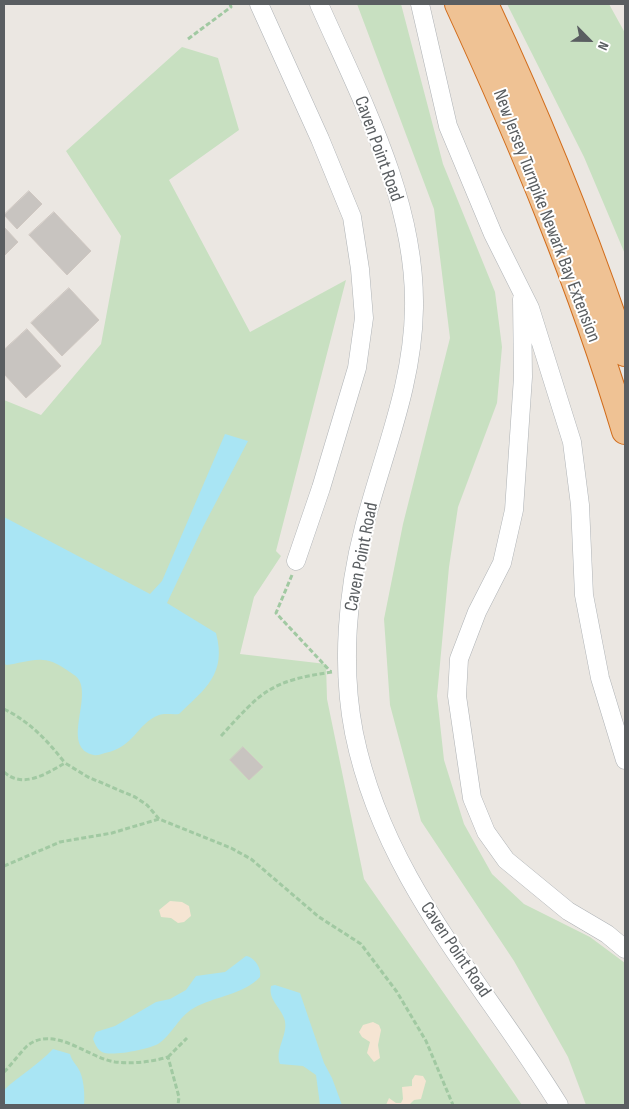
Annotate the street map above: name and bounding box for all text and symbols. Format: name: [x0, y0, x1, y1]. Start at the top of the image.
north arrow: [564, 15, 614, 65]
text: N: [594, 39, 613, 53]
street label: New Jersey Turnpike Newark Bay Extension: [487, 87, 605, 345]
street label: Caven Point Road: [348, 93, 408, 205]
street label: Caven Point Road: [340, 501, 384, 613]
street label: Caven Point Road: [415, 898, 495, 1002]

